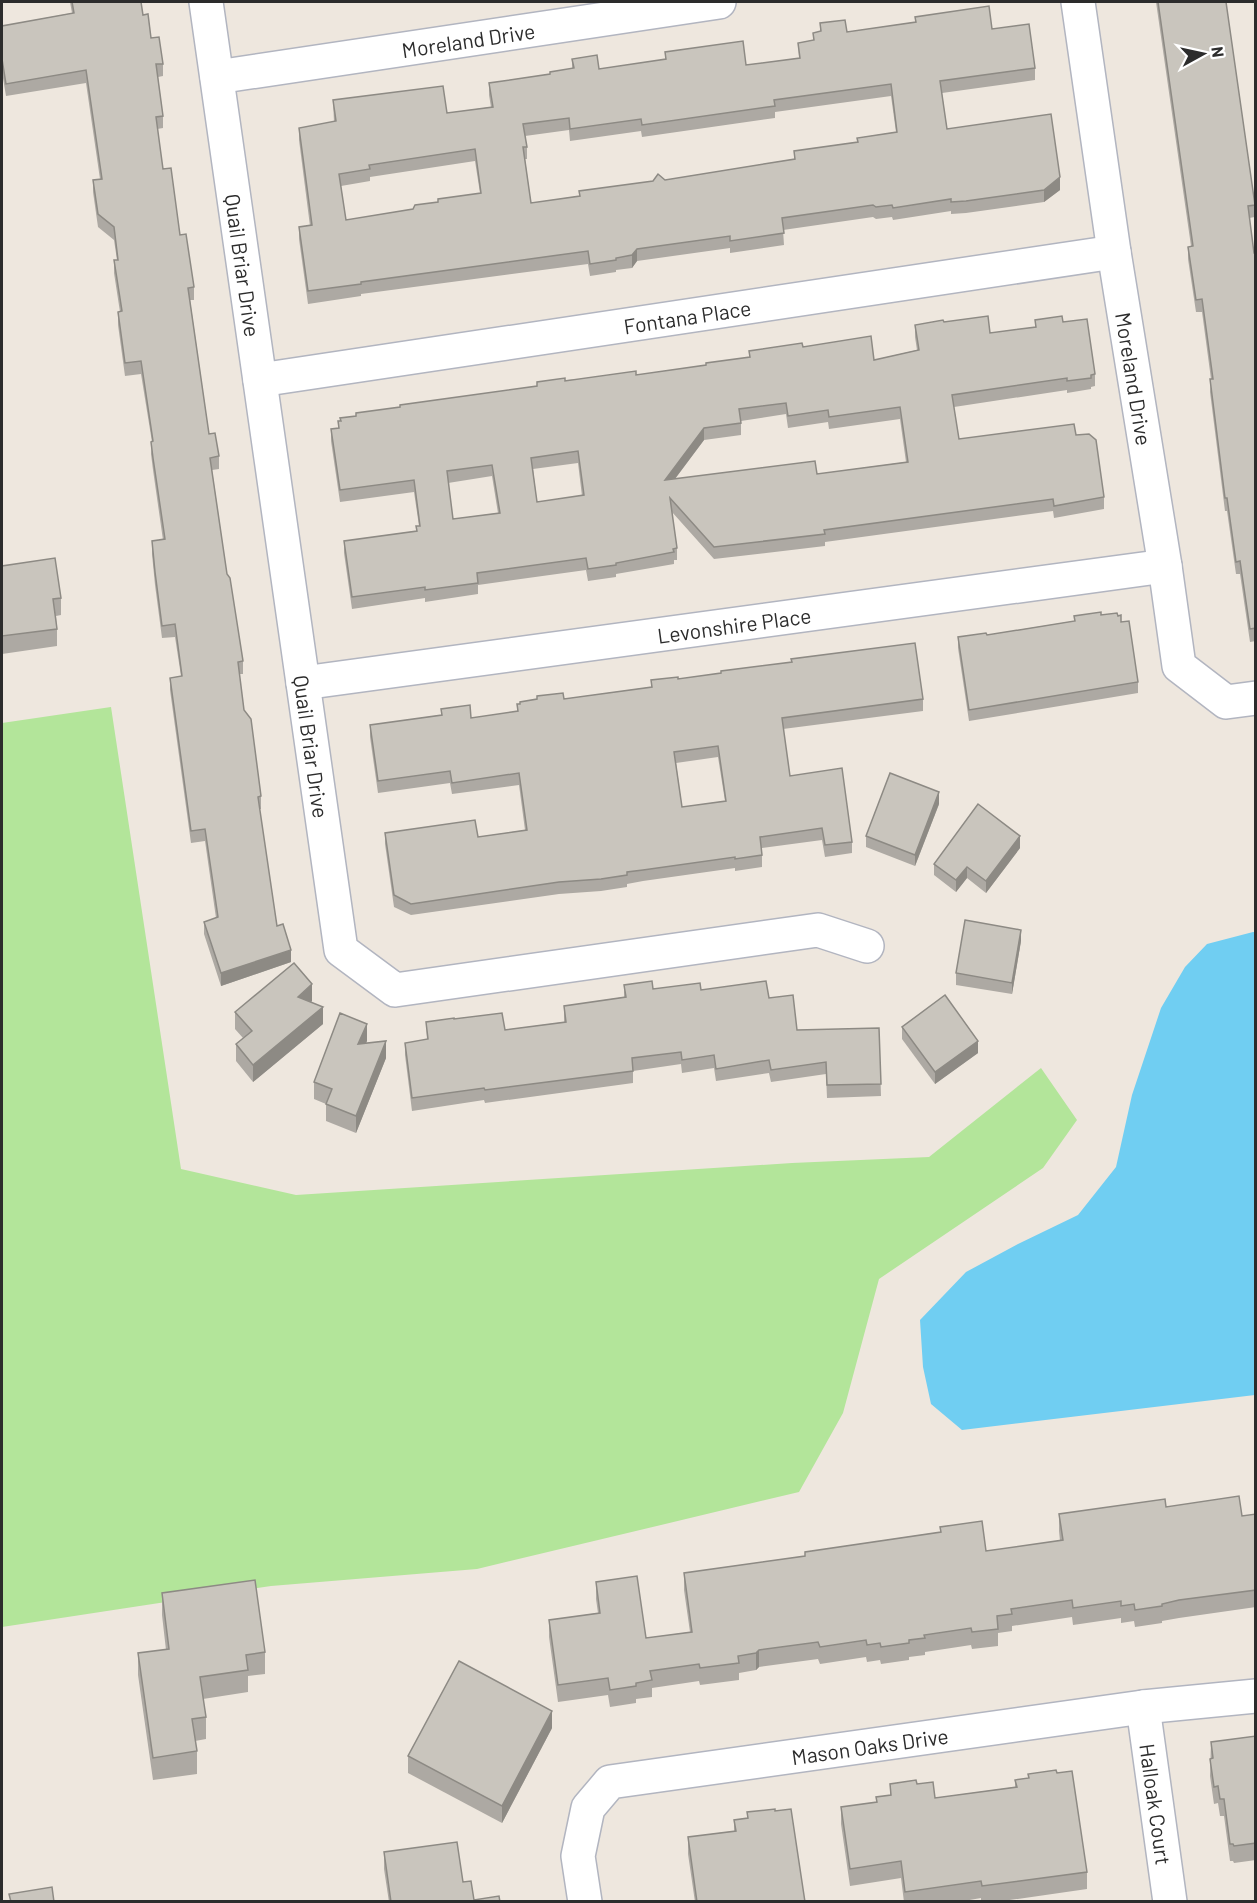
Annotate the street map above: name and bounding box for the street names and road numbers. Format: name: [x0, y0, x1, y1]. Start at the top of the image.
street label: Moreland Drive: [400, 17, 537, 62]
street label: Quail Briar Drive: [221, 192, 266, 338]
street label: Fontana Place: [622, 294, 753, 338]
street label: Moreland Drive: [1111, 310, 1158, 447]
street label: Levonshire Place: [656, 602, 813, 647]
street label: Quail Briar Drive: [289, 673, 335, 820]
street label: Mason Oaks Drive: [790, 1722, 950, 1769]
street label: Halloak Court: [1136, 1742, 1177, 1866]

